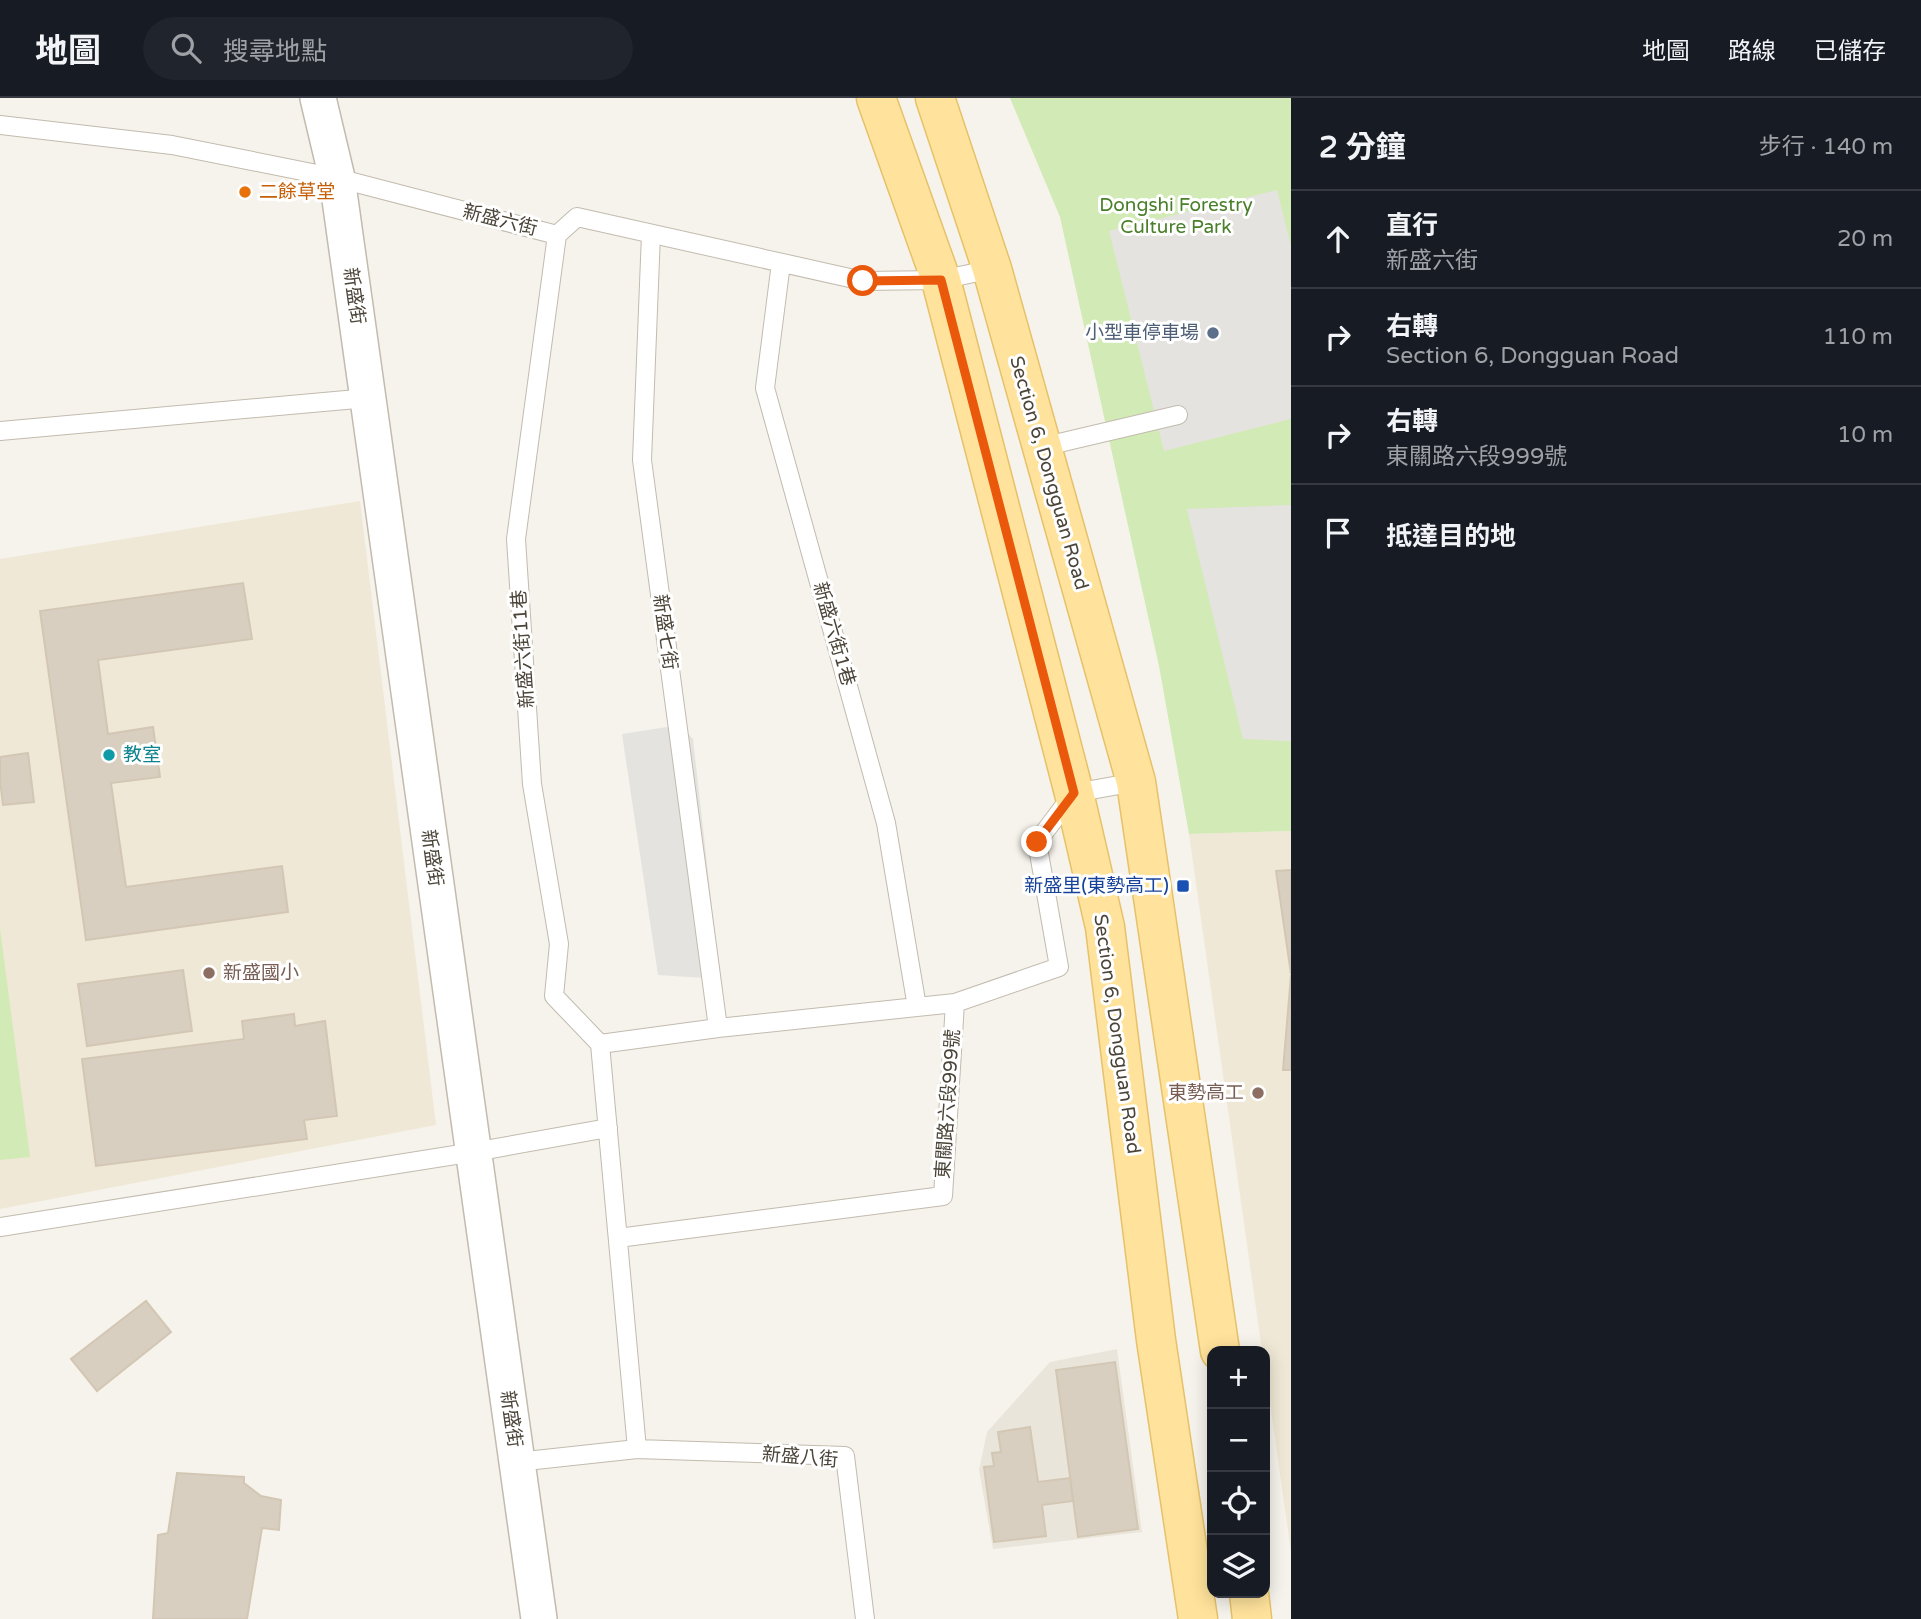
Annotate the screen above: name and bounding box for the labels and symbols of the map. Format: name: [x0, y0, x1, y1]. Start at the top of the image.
place label: 二餘草堂: [259, 181, 335, 203]
marker: 二餘草堂: [237, 184, 253, 200]
park label: Dongshi Forestry Culture Park: [1099, 194, 1253, 238]
street label: 新盛六街: [460, 200, 540, 240]
route start: [847, 265, 878, 296]
street label: 新盛街: [339, 266, 369, 326]
place label: 小型車停車場: [1085, 322, 1199, 344]
marker: 小型車停車場: [1205, 325, 1221, 341]
street label: Section 6, Dongguan Road: [1005, 354, 1093, 592]
street label: 新盛六街1巷: [809, 580, 859, 688]
street label: 新盛六街11巷: [508, 589, 538, 709]
street label: 新盛七街: [649, 593, 681, 671]
place label: 教室: [123, 744, 161, 766]
marker: 教室: [101, 747, 117, 763]
route end: [1021, 826, 1052, 857]
street label: 新盛街: [417, 828, 447, 888]
place label: 新盛里(東勢高工): [1024, 875, 1169, 897]
marker: 新盛里(東勢高工): [1175, 878, 1191, 894]
street label: Section 6, Dongguan Road: [1089, 913, 1145, 1155]
place label: 新盛國小: [223, 962, 299, 984]
marker: 新盛國小: [201, 965, 217, 981]
street label: 東關路六段999號: [932, 1029, 964, 1179]
place label: 東勢高工: [1168, 1082, 1244, 1104]
marker: 東勢高工: [1250, 1085, 1266, 1101]
street label: 新盛街: [496, 1389, 526, 1449]
street label: 新盛八街: [761, 1443, 839, 1471]

